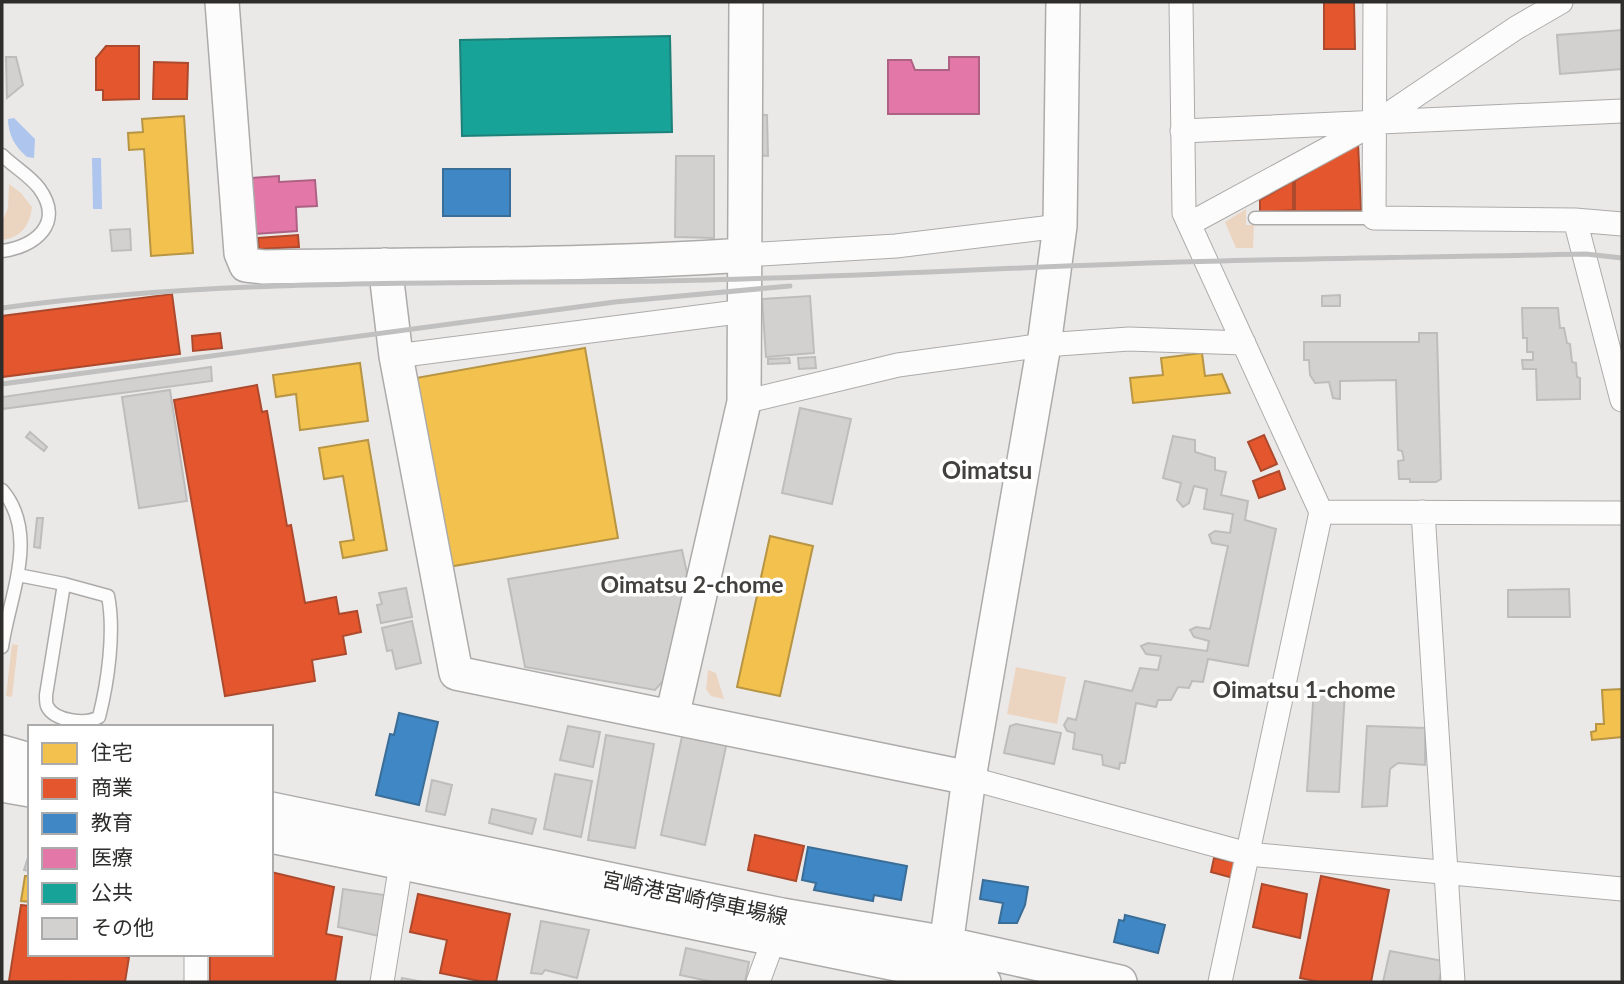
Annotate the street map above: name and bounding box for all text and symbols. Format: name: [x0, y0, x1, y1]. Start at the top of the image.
district label: Oimatsu: [942, 455, 1032, 484]
district label: Oimatsu 2-chome: [601, 570, 783, 598]
district label: Oimatsu 1-chome: [1213, 675, 1395, 703]
legend: [28, 725, 273, 956]
text: 住宅: [91, 739, 133, 764]
text: 商業: [91, 774, 133, 799]
text: 教育: [91, 809, 133, 834]
text: 医療: [91, 844, 133, 869]
street label: 宮崎港宮崎停車場線: [600, 865, 790, 929]
text: 公共: [91, 879, 133, 904]
text: その他: [91, 914, 154, 939]

